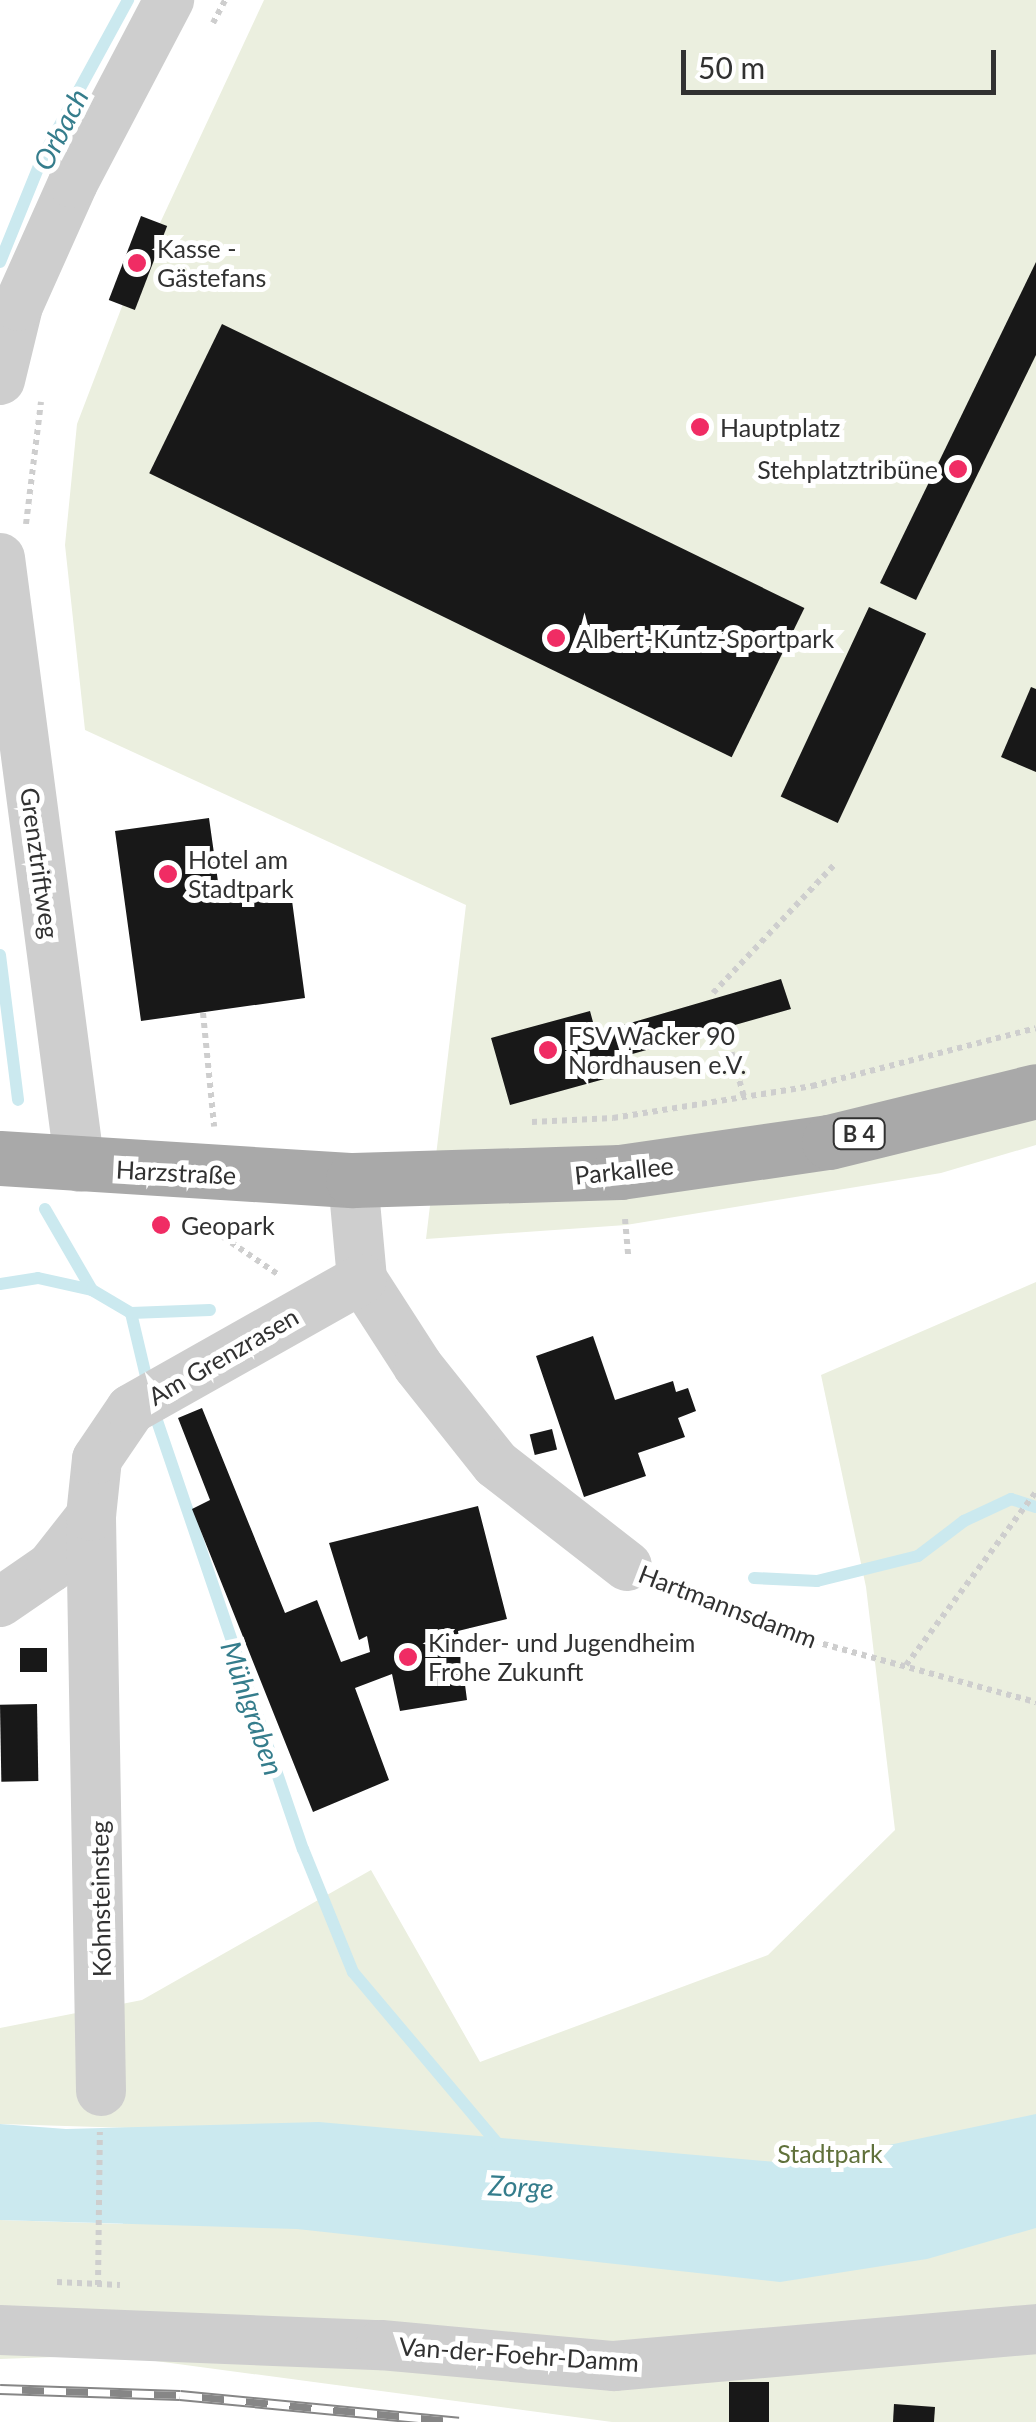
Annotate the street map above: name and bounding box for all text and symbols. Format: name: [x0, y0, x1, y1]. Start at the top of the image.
scale bar: [686, 30, 1001, 92]
text: 50 m: [698, 49, 765, 85]
water label: Orbach: [25, 83, 95, 175]
place label: Kasse - Gästefans: [157, 234, 266, 293]
marker: Kasse - Gästefans: [126, 252, 148, 274]
place label: Hauptplatz: [720, 412, 840, 442]
marker: Hauptplatz: [689, 416, 711, 438]
place label: Stehplatztribüne: [757, 454, 938, 484]
marker: Stehplatztribüne: [947, 458, 969, 480]
place label: Albert-Kuntz-Sportpark: [576, 623, 834, 653]
marker: Albert-Kuntz-Sportpark: [545, 627, 567, 649]
street label: Grenztriftweg: [15, 786, 65, 940]
place label: Hotel am Stadtpark: [188, 845, 294, 904]
marker: Hotel am Stadtpark: [157, 863, 179, 885]
place label: FSV Wacker 90 Nordhausen e.V.: [568, 1021, 746, 1080]
marker: FSV Wacker 90 Nordhausen e.V.: [537, 1039, 559, 1061]
road number: B 4: [832, 1117, 886, 1151]
street label: Parkallee: [573, 1150, 675, 1190]
street label: Harzstraße: [115, 1154, 237, 1190]
place label: Geopark: [181, 1210, 275, 1240]
marker: Geopark: [150, 1214, 172, 1236]
street label: Am Grenzrasen: [143, 1301, 303, 1411]
street label: Hartmannsdamm: [635, 1558, 821, 1654]
place label: Kinder- und Jugendheim Frohe Zukunft: [428, 1628, 696, 1687]
water label: Mühlgraben: [214, 1637, 292, 1779]
marker: Kinder- und Jugendheim Frohe Zukunft: [397, 1646, 419, 1668]
street label: Kohnsteinsteg: [84, 1821, 116, 1977]
park label: Stadtpark: [777, 2138, 883, 2168]
water label: Zorge: [487, 2168, 555, 2204]
street label: Van-der-Foehr-Damm: [398, 2331, 640, 2377]

